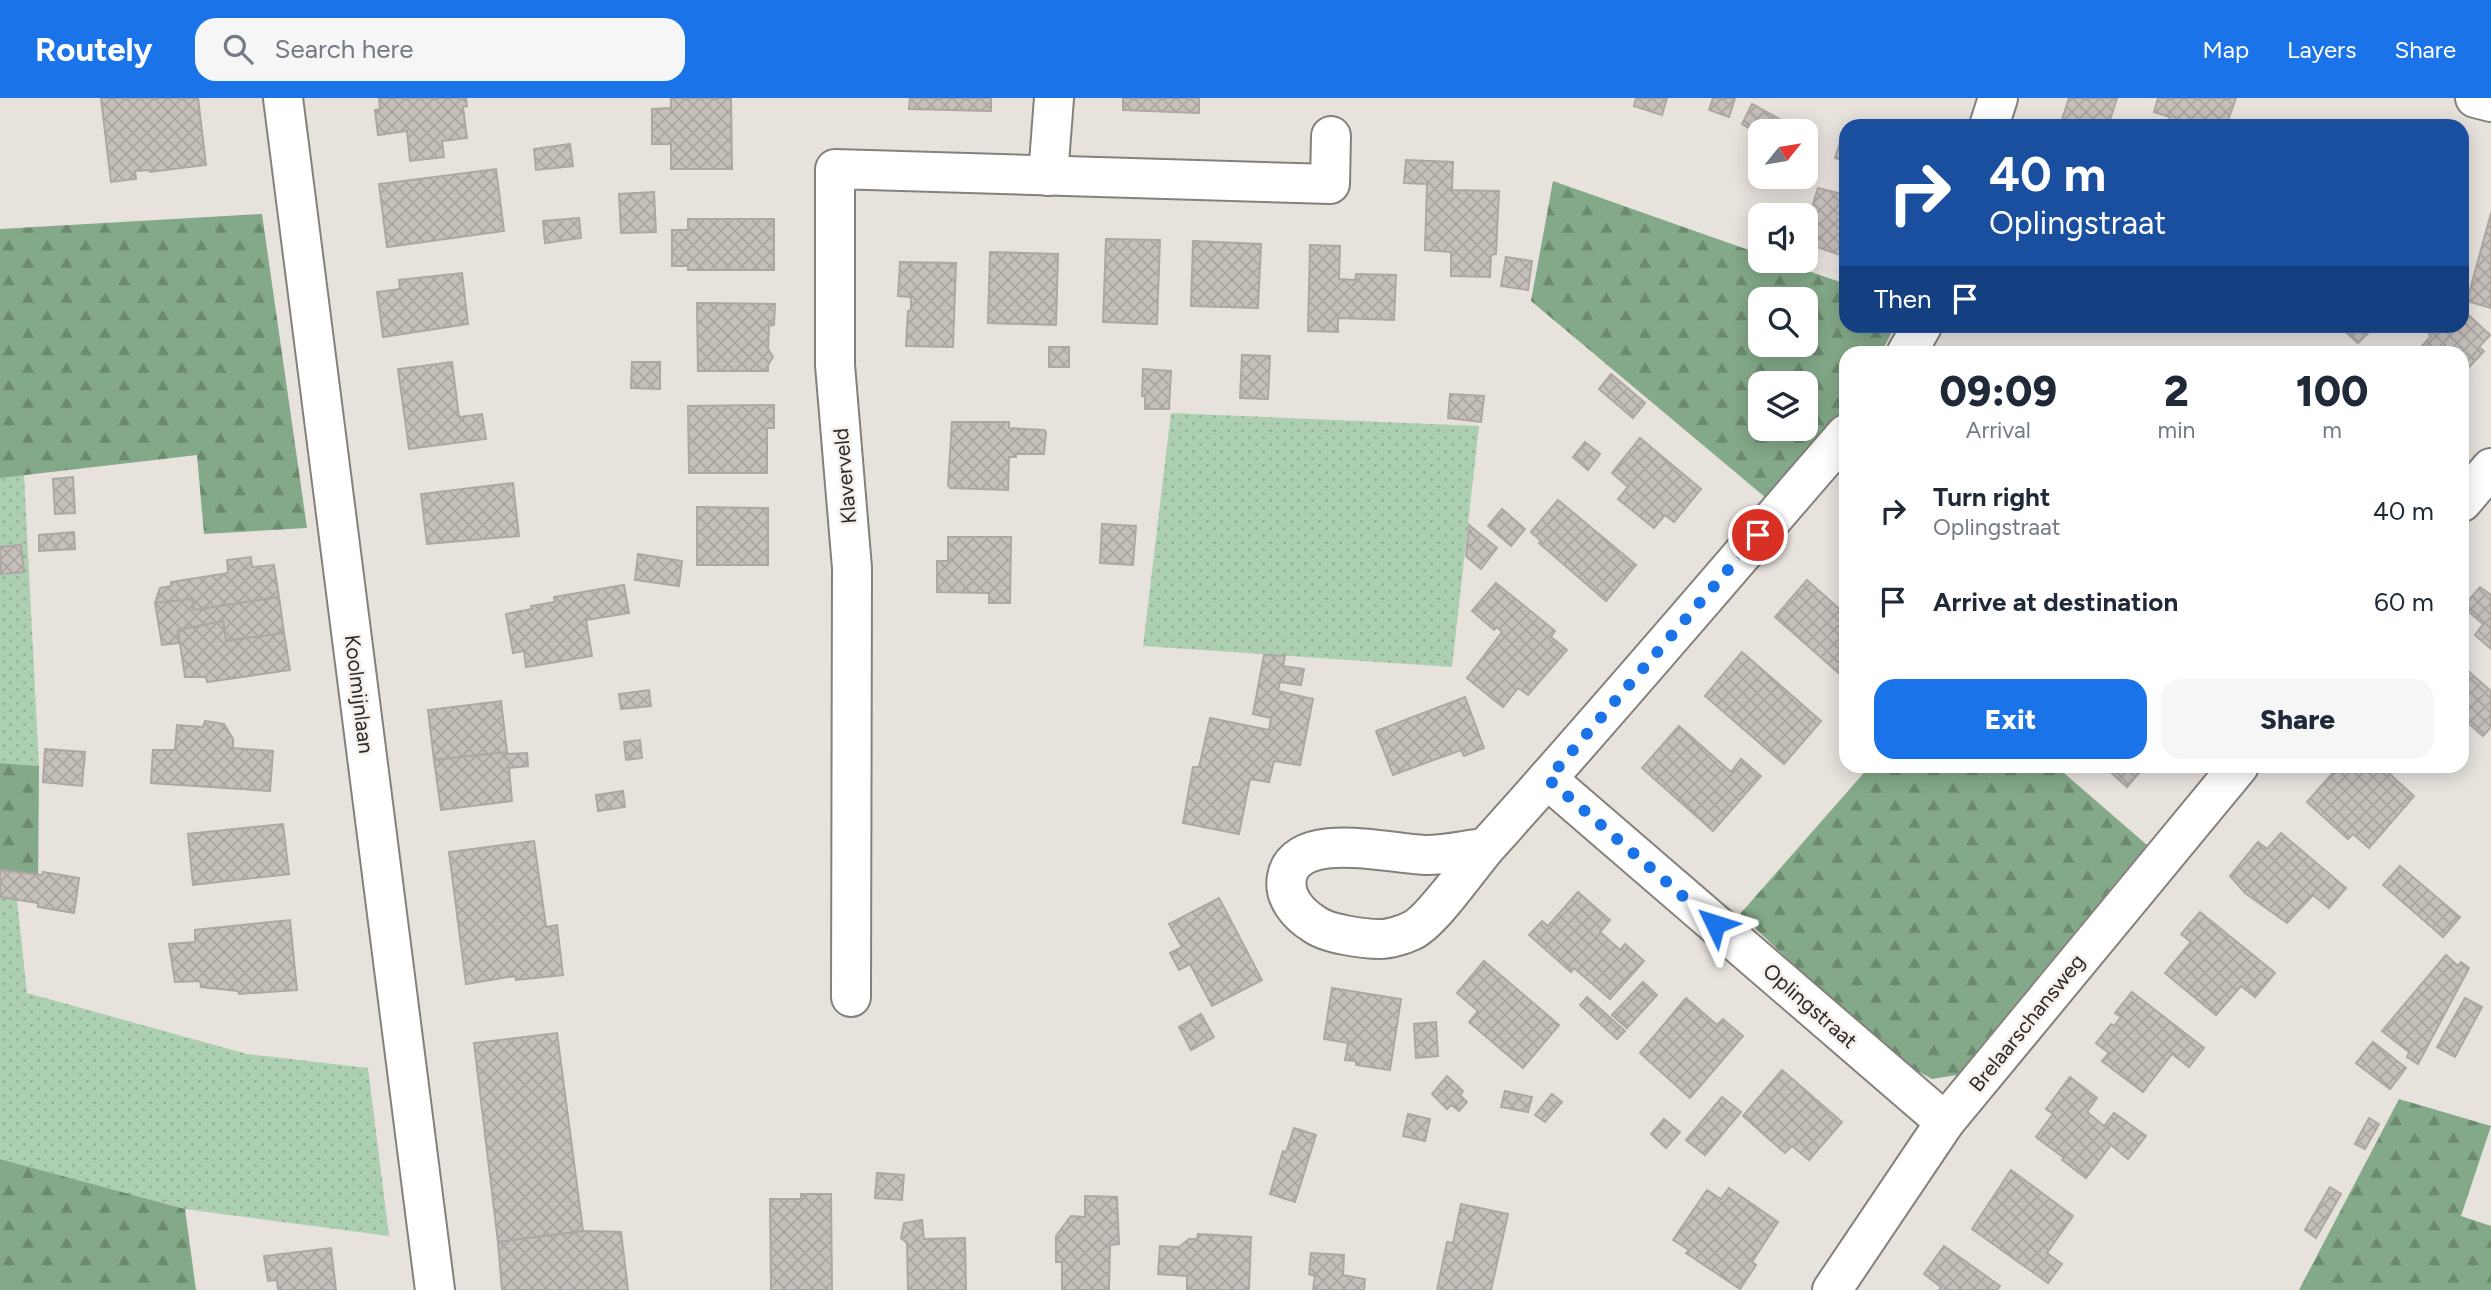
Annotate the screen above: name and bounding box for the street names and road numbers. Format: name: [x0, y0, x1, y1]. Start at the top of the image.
street label: Klaverveld: [828, 427, 861, 525]
street label: Koolmijnlaan: [340, 633, 379, 755]
street label: Brelaarschansweg: [1964, 949, 2090, 1096]
street label: Oplingstraat: [1758, 958, 1863, 1053]

